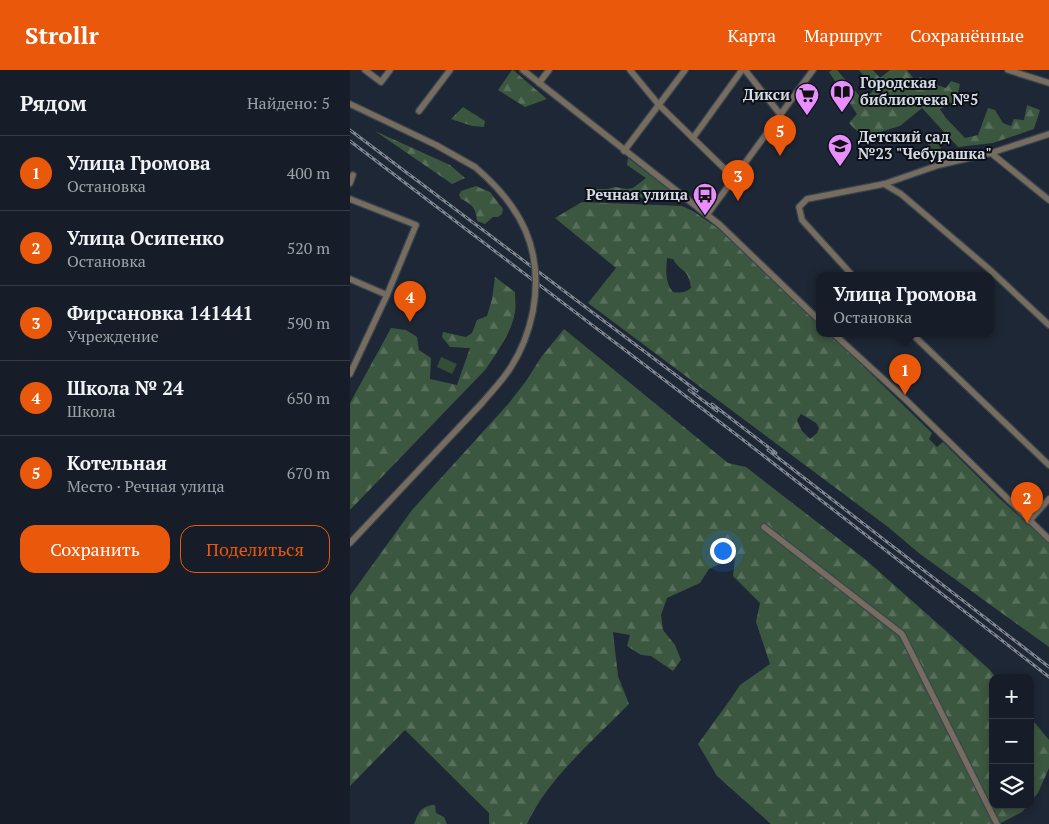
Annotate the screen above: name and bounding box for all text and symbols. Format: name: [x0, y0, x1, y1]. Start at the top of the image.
text: Strollr: [25, 19, 99, 51]
text: Карта: [727, 23, 776, 47]
text: Маршрут: [804, 23, 882, 47]
text: Сохранённые: [910, 23, 1024, 47]
place label: Городская библиотека №5: [860, 72, 978, 109]
library icon: Городская библиотека №5: [829, 79, 855, 113]
supermarket icon: Дикси: [794, 82, 820, 116]
place label: Дикси: [743, 84, 790, 104]
text: Рядом: [20, 89, 87, 117]
text: Найдено: 5: [247, 92, 330, 114]
pin: 5: [764, 115, 796, 156]
place label: Детский сад №23 "Чебурашка": [858, 126, 992, 163]
school or university icon: Детский сад №23 "Чебурашка": [827, 133, 853, 167]
text: Улица Громова: [67, 150, 211, 175]
pin: 3: [722, 160, 754, 201]
text: 1: [31, 162, 41, 184]
text: 400 m: [287, 162, 330, 184]
text: Остановка: [67, 175, 146, 197]
bus stop icon: Речная улица: [692, 182, 718, 216]
place label: Речная улица: [586, 184, 689, 204]
text: Улица Осипенко: [67, 225, 224, 250]
text: 2: [31, 237, 41, 259]
text: 520 m: [287, 237, 330, 259]
text: Остановка: [67, 250, 146, 272]
popup: [816, 272, 994, 337]
pin: 4: [394, 281, 426, 322]
text: Улица Громова: [833, 281, 977, 306]
text: Фирсановка 141441: [67, 300, 253, 325]
text: Остановка: [833, 306, 912, 328]
text: 3: [31, 312, 41, 334]
text: 590 m: [287, 312, 330, 334]
text: Учреждение: [67, 325, 159, 347]
pin: 1: [889, 354, 921, 395]
text: Школа № 24: [67, 375, 184, 400]
text: 4: [31, 387, 41, 409]
text: 650 m: [287, 387, 330, 409]
text: Школа: [67, 400, 116, 422]
text: Котельная: [67, 450, 167, 475]
text: 5: [31, 462, 41, 484]
text: 670 m: [287, 462, 330, 484]
text: Место · Речная улица: [67, 475, 225, 497]
pin: 2: [1011, 482, 1043, 523]
button: Сохранить: [20, 525, 170, 573]
button: Поделиться: [180, 525, 330, 573]
your location: [710, 538, 736, 564]
map controls: [989, 674, 1034, 809]
button: +: [989, 674, 1034, 719]
button: −: [989, 719, 1034, 764]
button: layers: [989, 764, 1034, 809]

